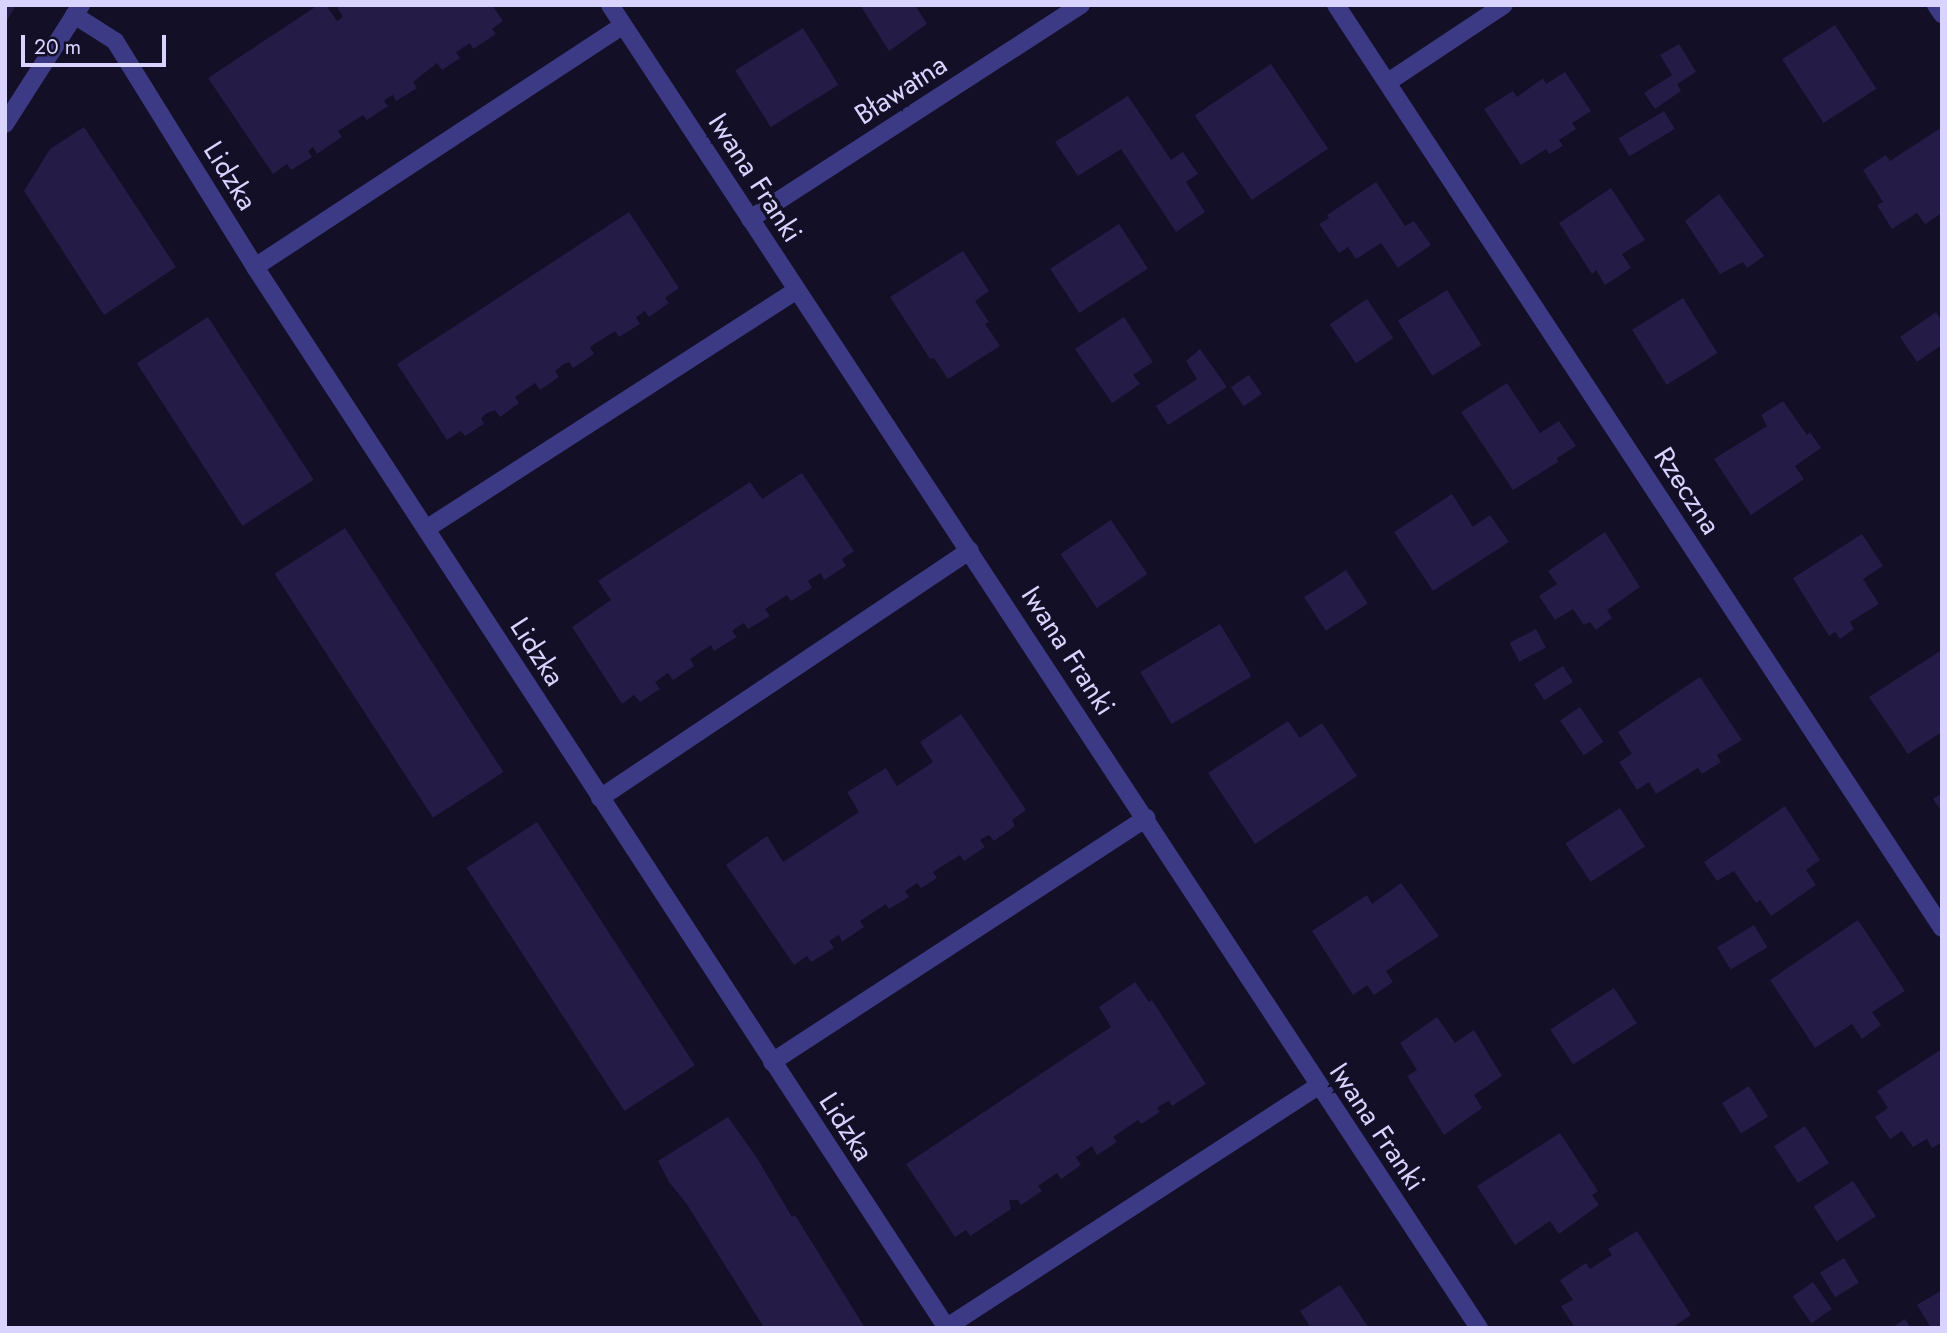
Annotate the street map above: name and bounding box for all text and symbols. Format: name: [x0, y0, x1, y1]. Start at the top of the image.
scale bar: [24, 21, 170, 65]
text: 20 m: [34, 32, 81, 62]
street label: Bławatna: [849, 48, 953, 132]
street label: Iwana Franki: [701, 107, 809, 249]
street label: Lidzka: [196, 136, 264, 216]
street label: Rzeczna: [1646, 441, 1728, 541]
street label: Iwana Franki: [1014, 580, 1122, 722]
street label: Lidzka: [503, 612, 571, 692]
street label: Iwana Franki: [1322, 1057, 1432, 1197]
street label: Lidzka: [812, 1087, 880, 1167]

